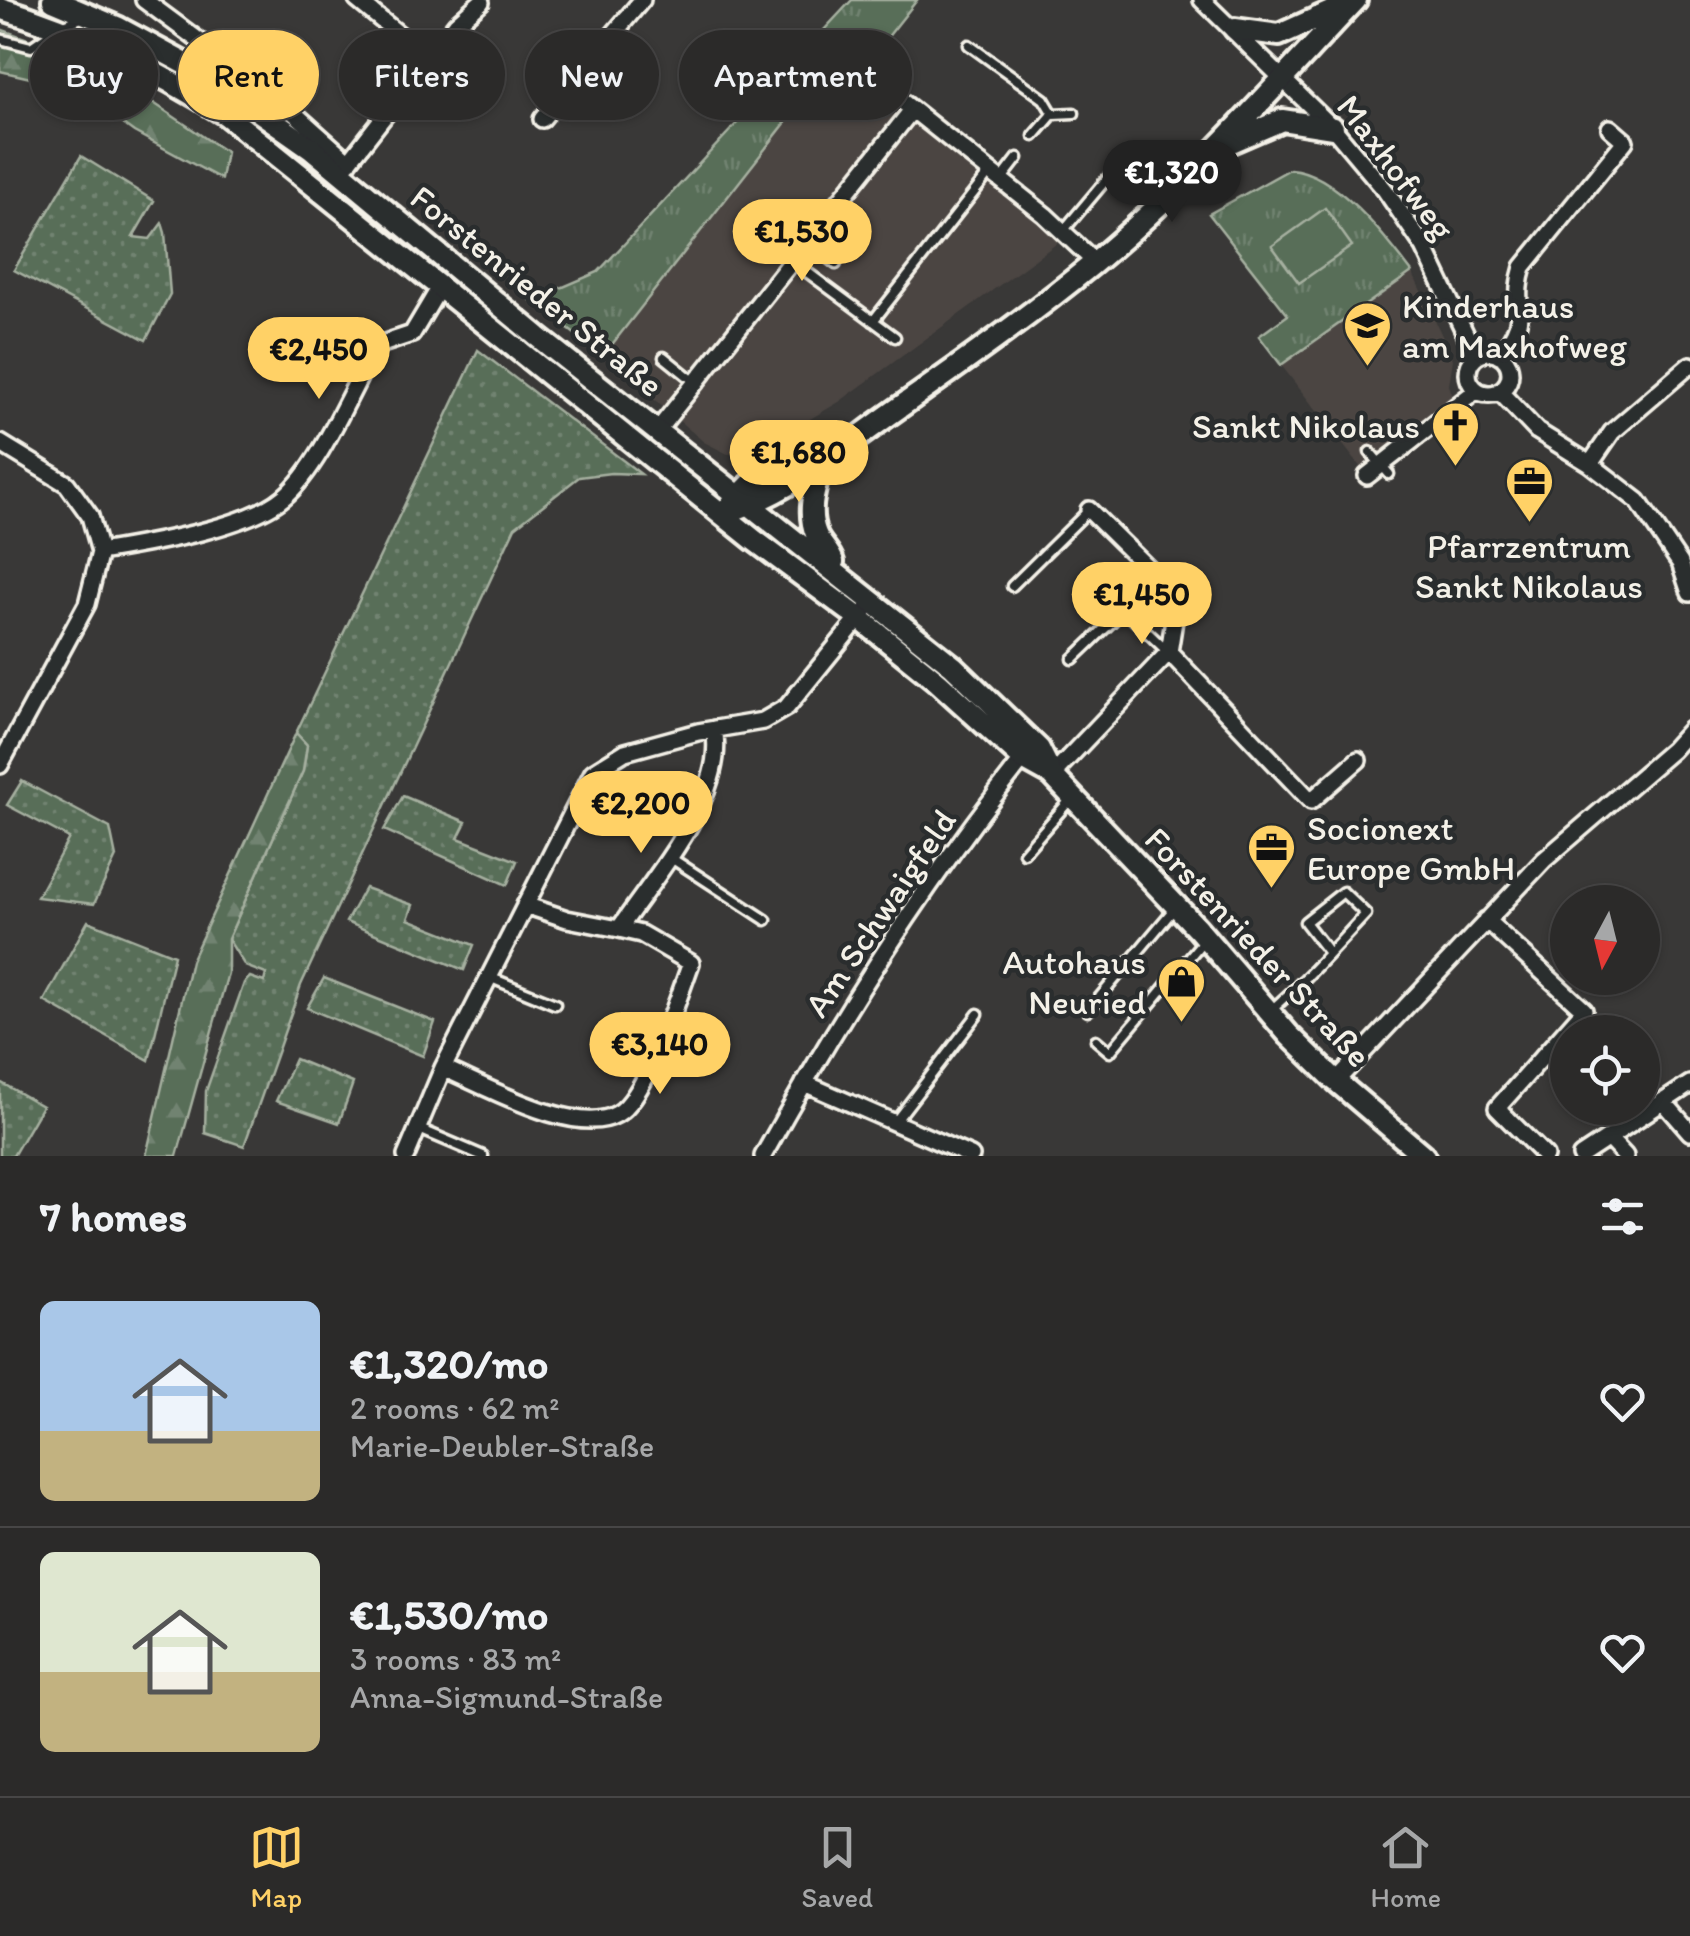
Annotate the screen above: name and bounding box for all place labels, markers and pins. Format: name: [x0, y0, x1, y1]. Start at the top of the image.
pin: €1,320: [1091, 140, 1253, 225]
pin: €1,530: [721, 199, 883, 284]
place label: Kinderhaus am Maxhofweg: [1402, 285, 1627, 367]
school or university icon: Kinderhaus am Maxhofweg: [1341, 300, 1393, 368]
pin: €2,450: [238, 317, 400, 402]
church icon: Sankt Nikolaus: [1429, 400, 1481, 468]
place label: Sankt Nikolaus: [1192, 405, 1420, 447]
pin: €1,680: [718, 420, 880, 505]
office icon: Pfarrzentrum Sankt Nikolaus: [1503, 456, 1555, 524]
place label: Pfarrzentrum Sankt Nikolaus: [1415, 525, 1643, 607]
pin: €1,450: [1061, 562, 1223, 647]
pin: €2,200: [560, 771, 722, 856]
place label: Socionext Europe GmbH: [1307, 807, 1515, 889]
office icon: Socionext Europe GmbH: [1246, 822, 1298, 890]
place label: Autohaus Neuried: [1002, 941, 1146, 1023]
shop icon: Autohaus Neuried: [1155, 956, 1207, 1024]
pin: €3,140: [579, 1012, 741, 1097]

